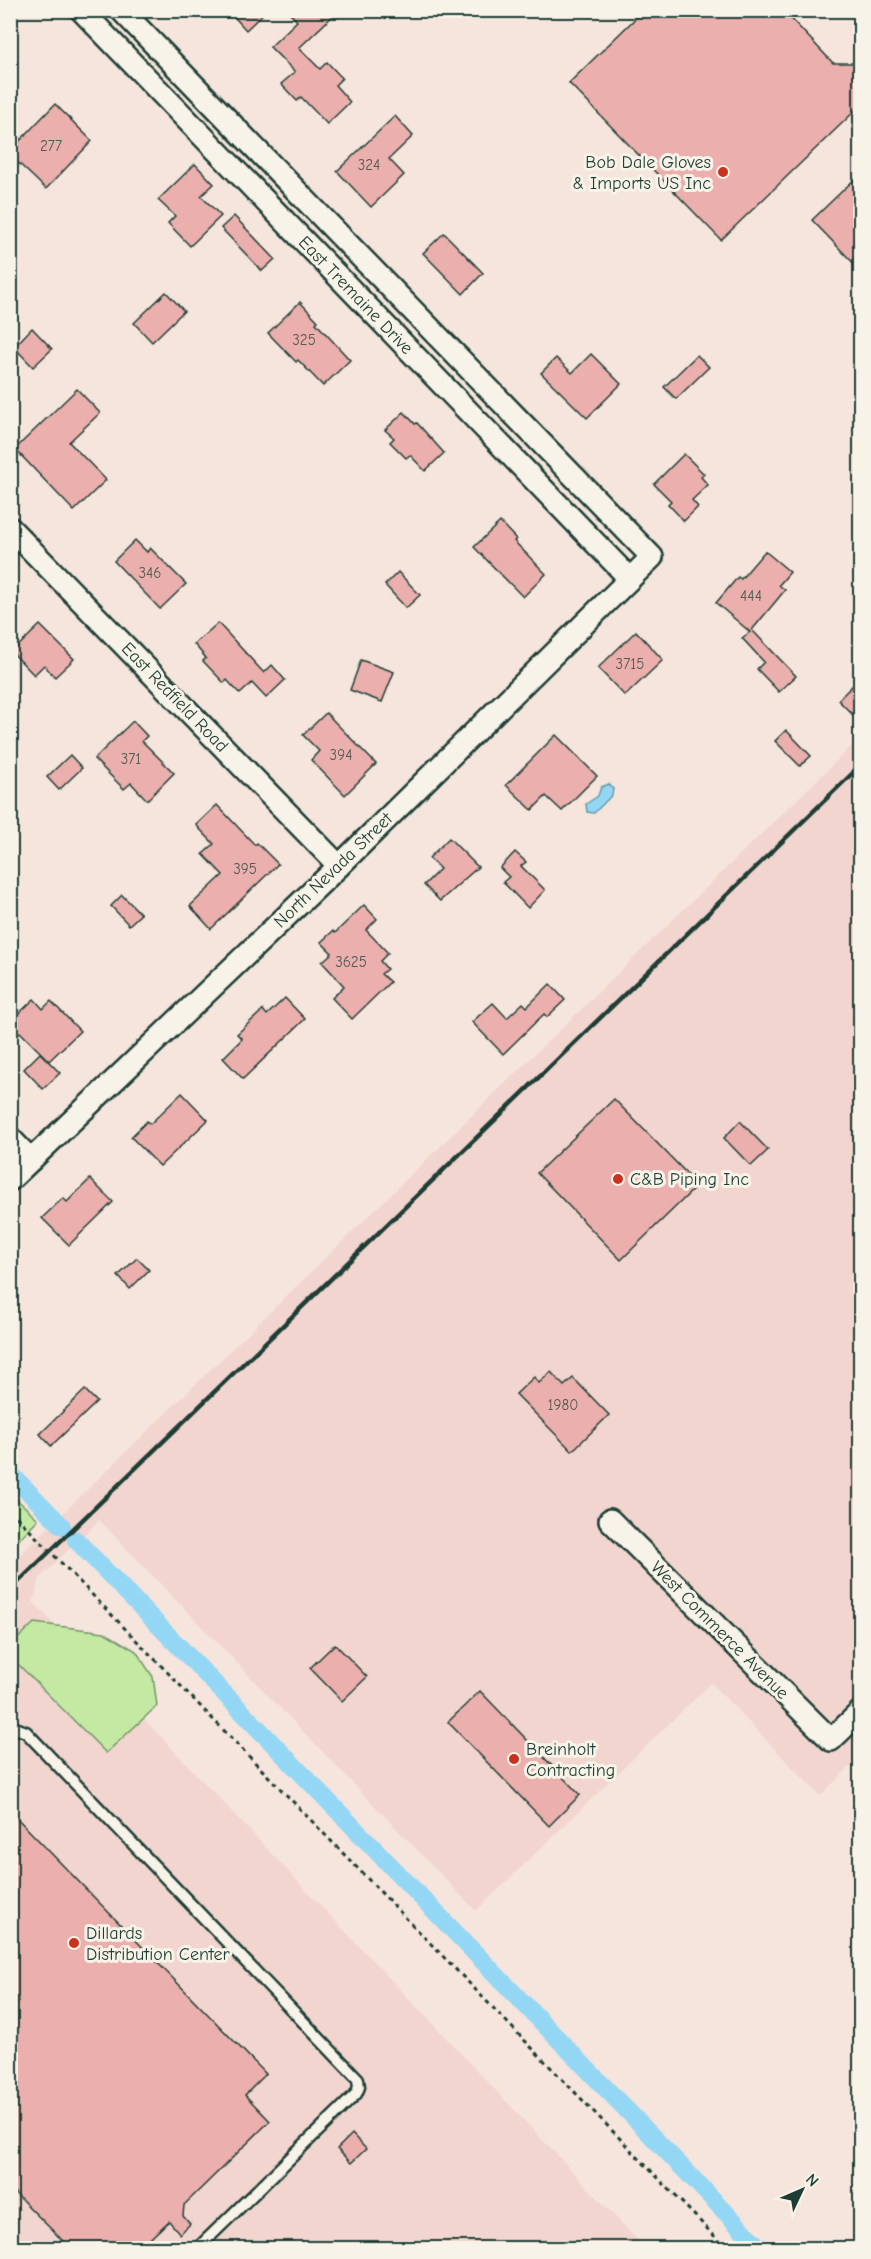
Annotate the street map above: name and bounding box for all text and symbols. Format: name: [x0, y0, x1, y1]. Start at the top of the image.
house number: 277: [40, 137, 62, 155]
place label: Bob Dale Gloves & Imports US Inc: [573, 152, 711, 194]
house number: 324: [358, 156, 380, 174]
marker: Bob Dale Gloves & Imports US Inc: [716, 165, 730, 179]
street label: East Tremaine Drive: [294, 232, 417, 359]
house number: 325: [292, 331, 316, 349]
house number: 346: [139, 564, 161, 582]
house number: 444: [740, 587, 762, 605]
street label: East Redfield Road: [117, 638, 232, 757]
house number: 3715: [616, 655, 644, 673]
house number: 394: [330, 746, 352, 764]
house number: 371: [121, 750, 141, 768]
street label: North Nevada Street: [270, 808, 398, 932]
house number: 395: [233, 860, 257, 878]
house number: 3625: [335, 953, 367, 971]
place label: C&B Piping Inc: [630, 1169, 749, 1190]
marker: C&B Piping Inc: [611, 1172, 625, 1186]
house number: 1980: [548, 1396, 578, 1414]
street label: West Commerce Avenue: [646, 1557, 793, 1704]
place label: Breinholt Contracting: [526, 1739, 615, 1781]
marker: Breinholt Contracting: [507, 1752, 521, 1766]
place label: Dillards Distribution Center: [86, 1923, 230, 1965]
marker: Dillards Distribution Center: [67, 1936, 81, 1950]
north arrow: [772, 2160, 832, 2220]
text: N: [802, 2170, 822, 2190]

